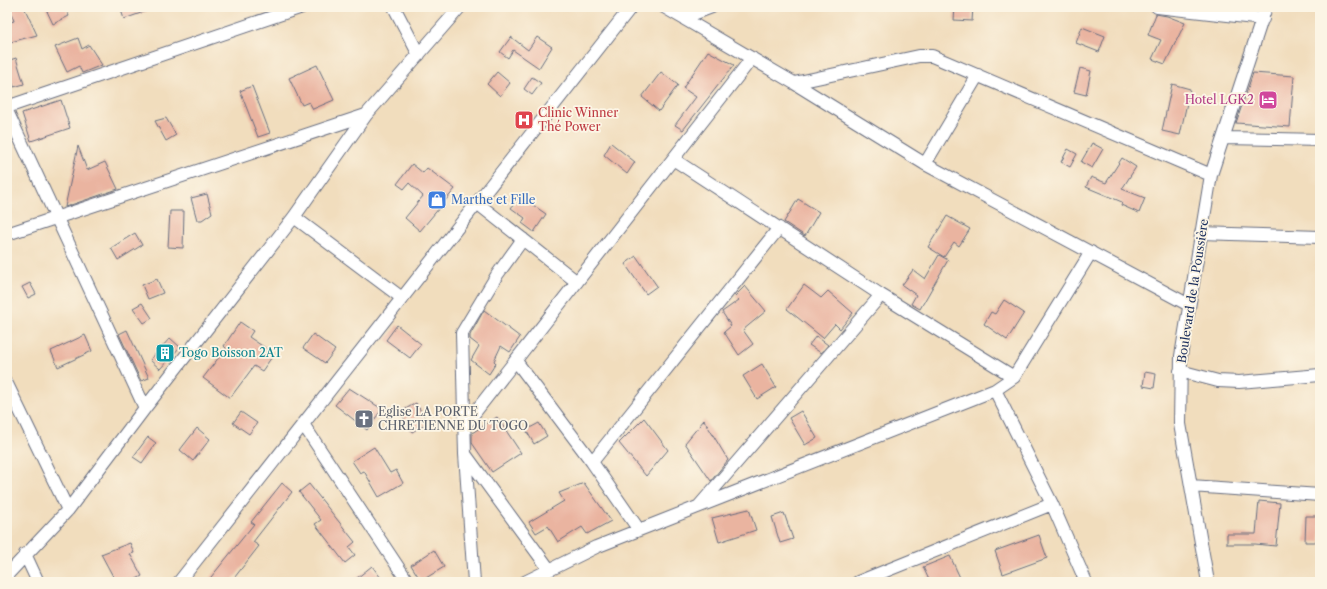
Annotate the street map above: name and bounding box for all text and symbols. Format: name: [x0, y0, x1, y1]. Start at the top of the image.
hotel icon: Hotel LGK2: [1257, 89, 1279, 111]
place label: Hotel LGK2: [1185, 92, 1254, 107]
place label: Clinic Winner Thé Power: [538, 105, 618, 134]
hospital icon: Clinic Winner Thé Power: [513, 109, 535, 131]
shop icon: Marthe et Fille: [426, 189, 448, 211]
place label: Marthe et Fille: [451, 192, 536, 207]
street label: Boulevard de la Poussière: [1174, 217, 1211, 364]
building icon: Togo Boisson 2AT: [154, 342, 176, 364]
place label: Togo Boisson 2AT: [179, 345, 283, 360]
place label: Eglise LA PORTE CHRETIENNE DU TOGO: [378, 404, 528, 433]
church icon: Eglise LA PORTE CHRETIENNE DU TOGO: [353, 408, 375, 430]

